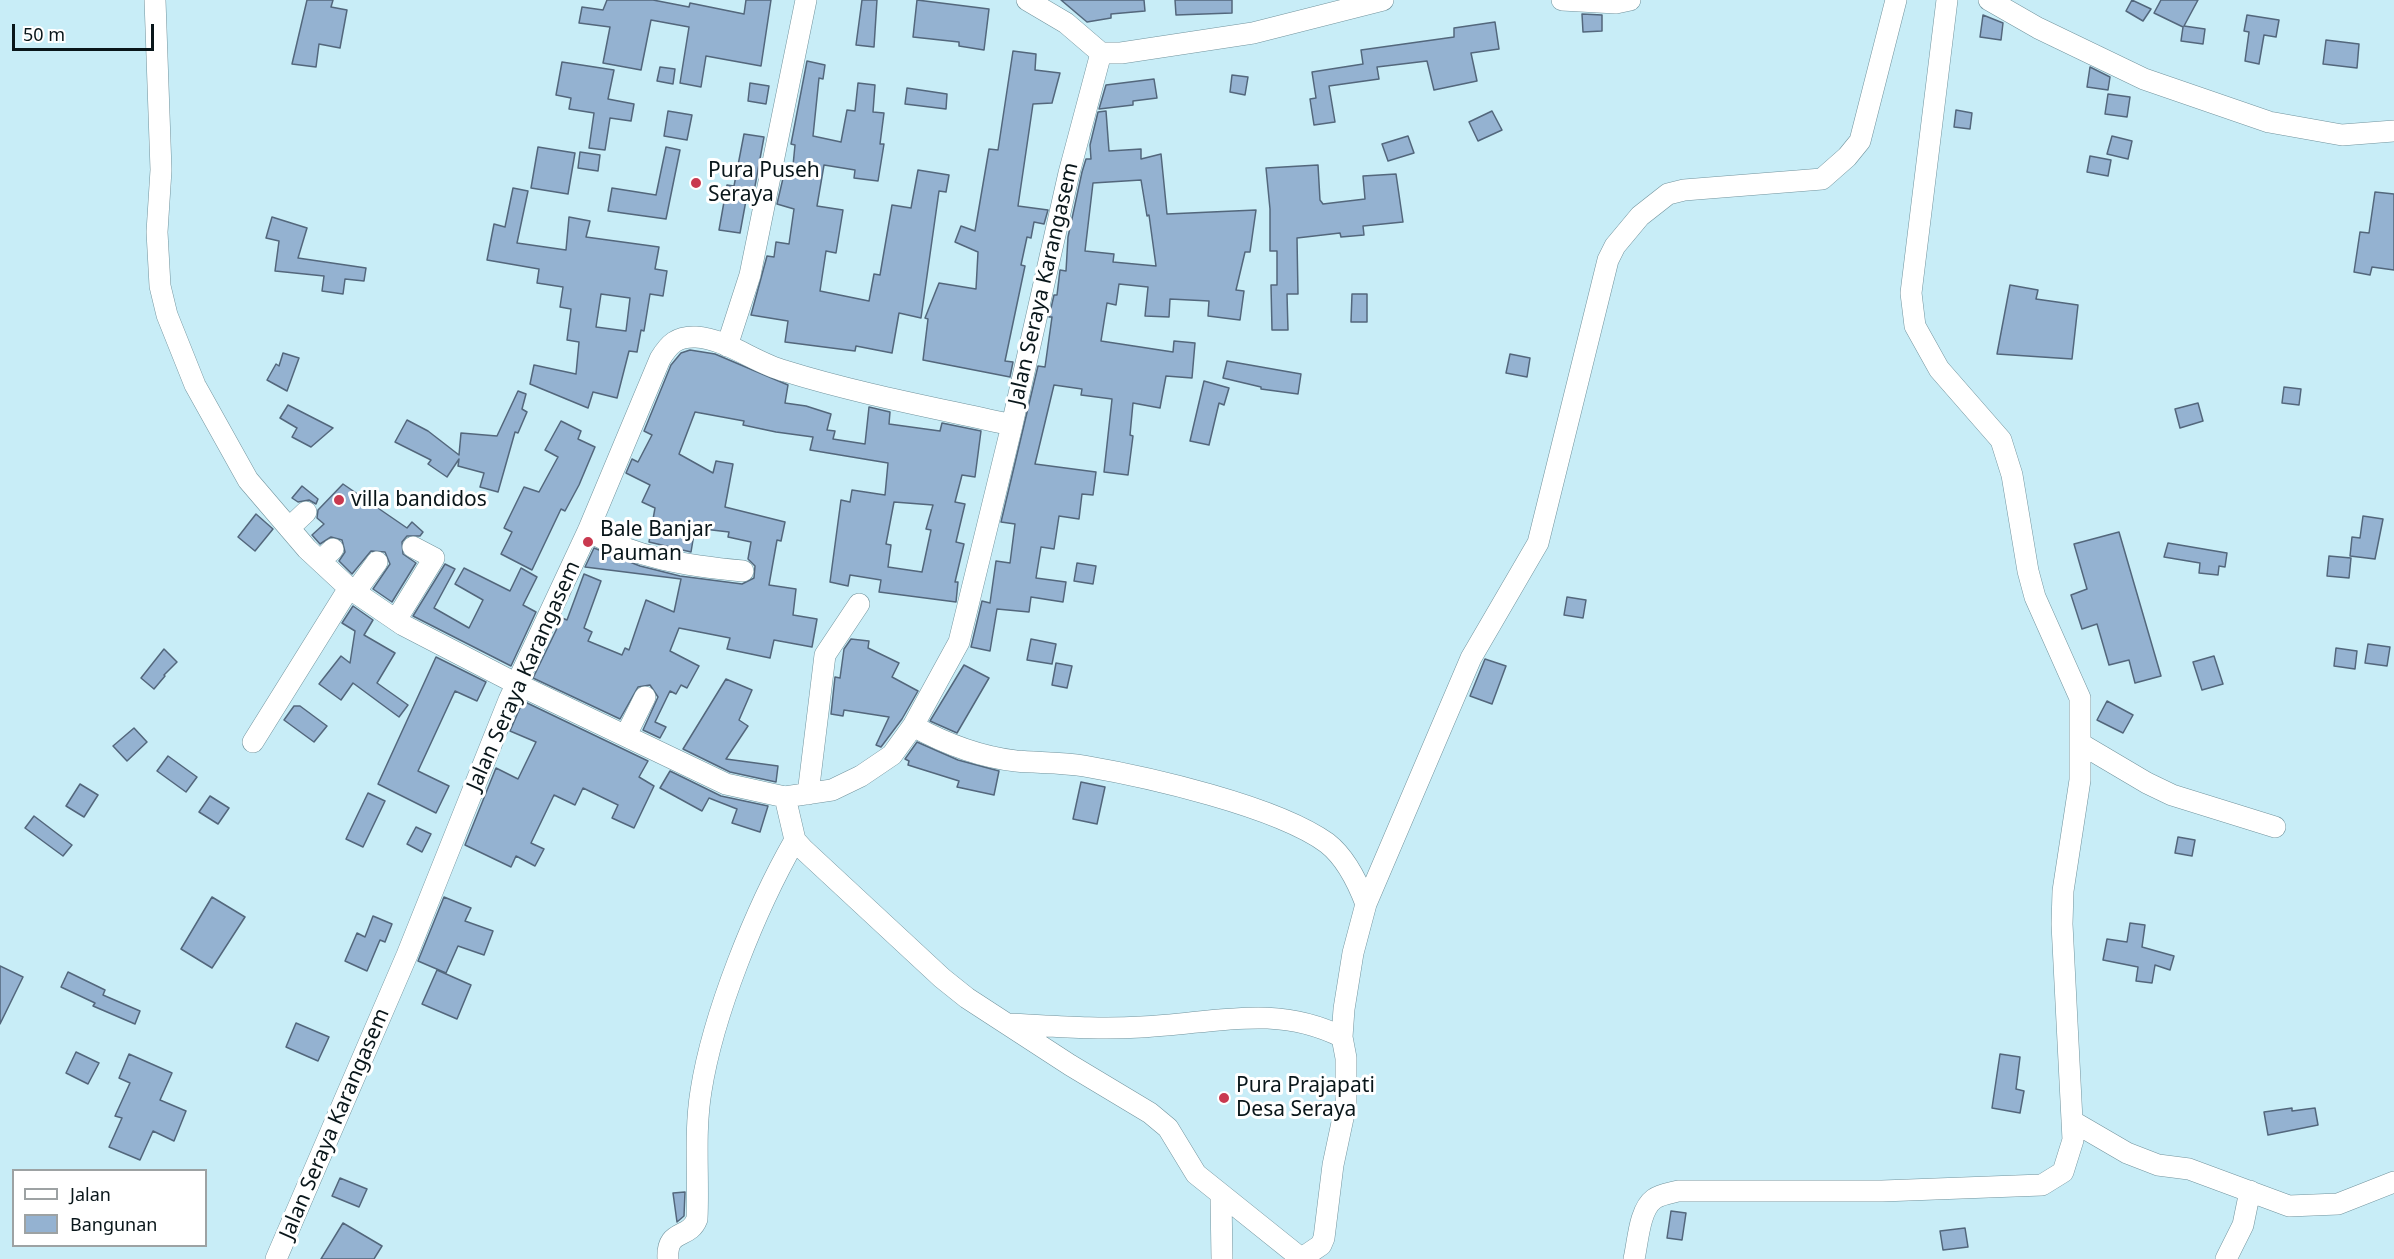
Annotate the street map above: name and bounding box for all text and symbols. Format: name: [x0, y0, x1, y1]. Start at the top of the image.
scale bar: [15, 12, 158, 50]
text: 50 m: [23, 22, 65, 46]
place label: Pura Puseh Seraya: [708, 158, 820, 208]
street label: Jalan Seraya Karangasem: [1004, 160, 1084, 408]
marker: Pura Puseh Seraya: [689, 176, 703, 190]
place label: villa bandidos: [351, 487, 487, 513]
marker: villa bandidos: [332, 493, 346, 507]
place label: Bale Banjar Pauman: [600, 517, 712, 567]
marker: Bale Banjar Pauman: [581, 535, 595, 549]
street label: Jalan Seraya Karangasem: [462, 557, 586, 795]
street label: Jalan Seraya Karangasem: [275, 1005, 395, 1243]
place label: Pura Prajapati Desa Seraya: [1236, 1073, 1375, 1123]
marker: Pura Prajapati Desa Seraya: [1217, 1091, 1231, 1105]
legend: [12, 1169, 207, 1247]
text: Jalan: [70, 1182, 111, 1206]
text: Bangunan: [70, 1212, 157, 1236]

